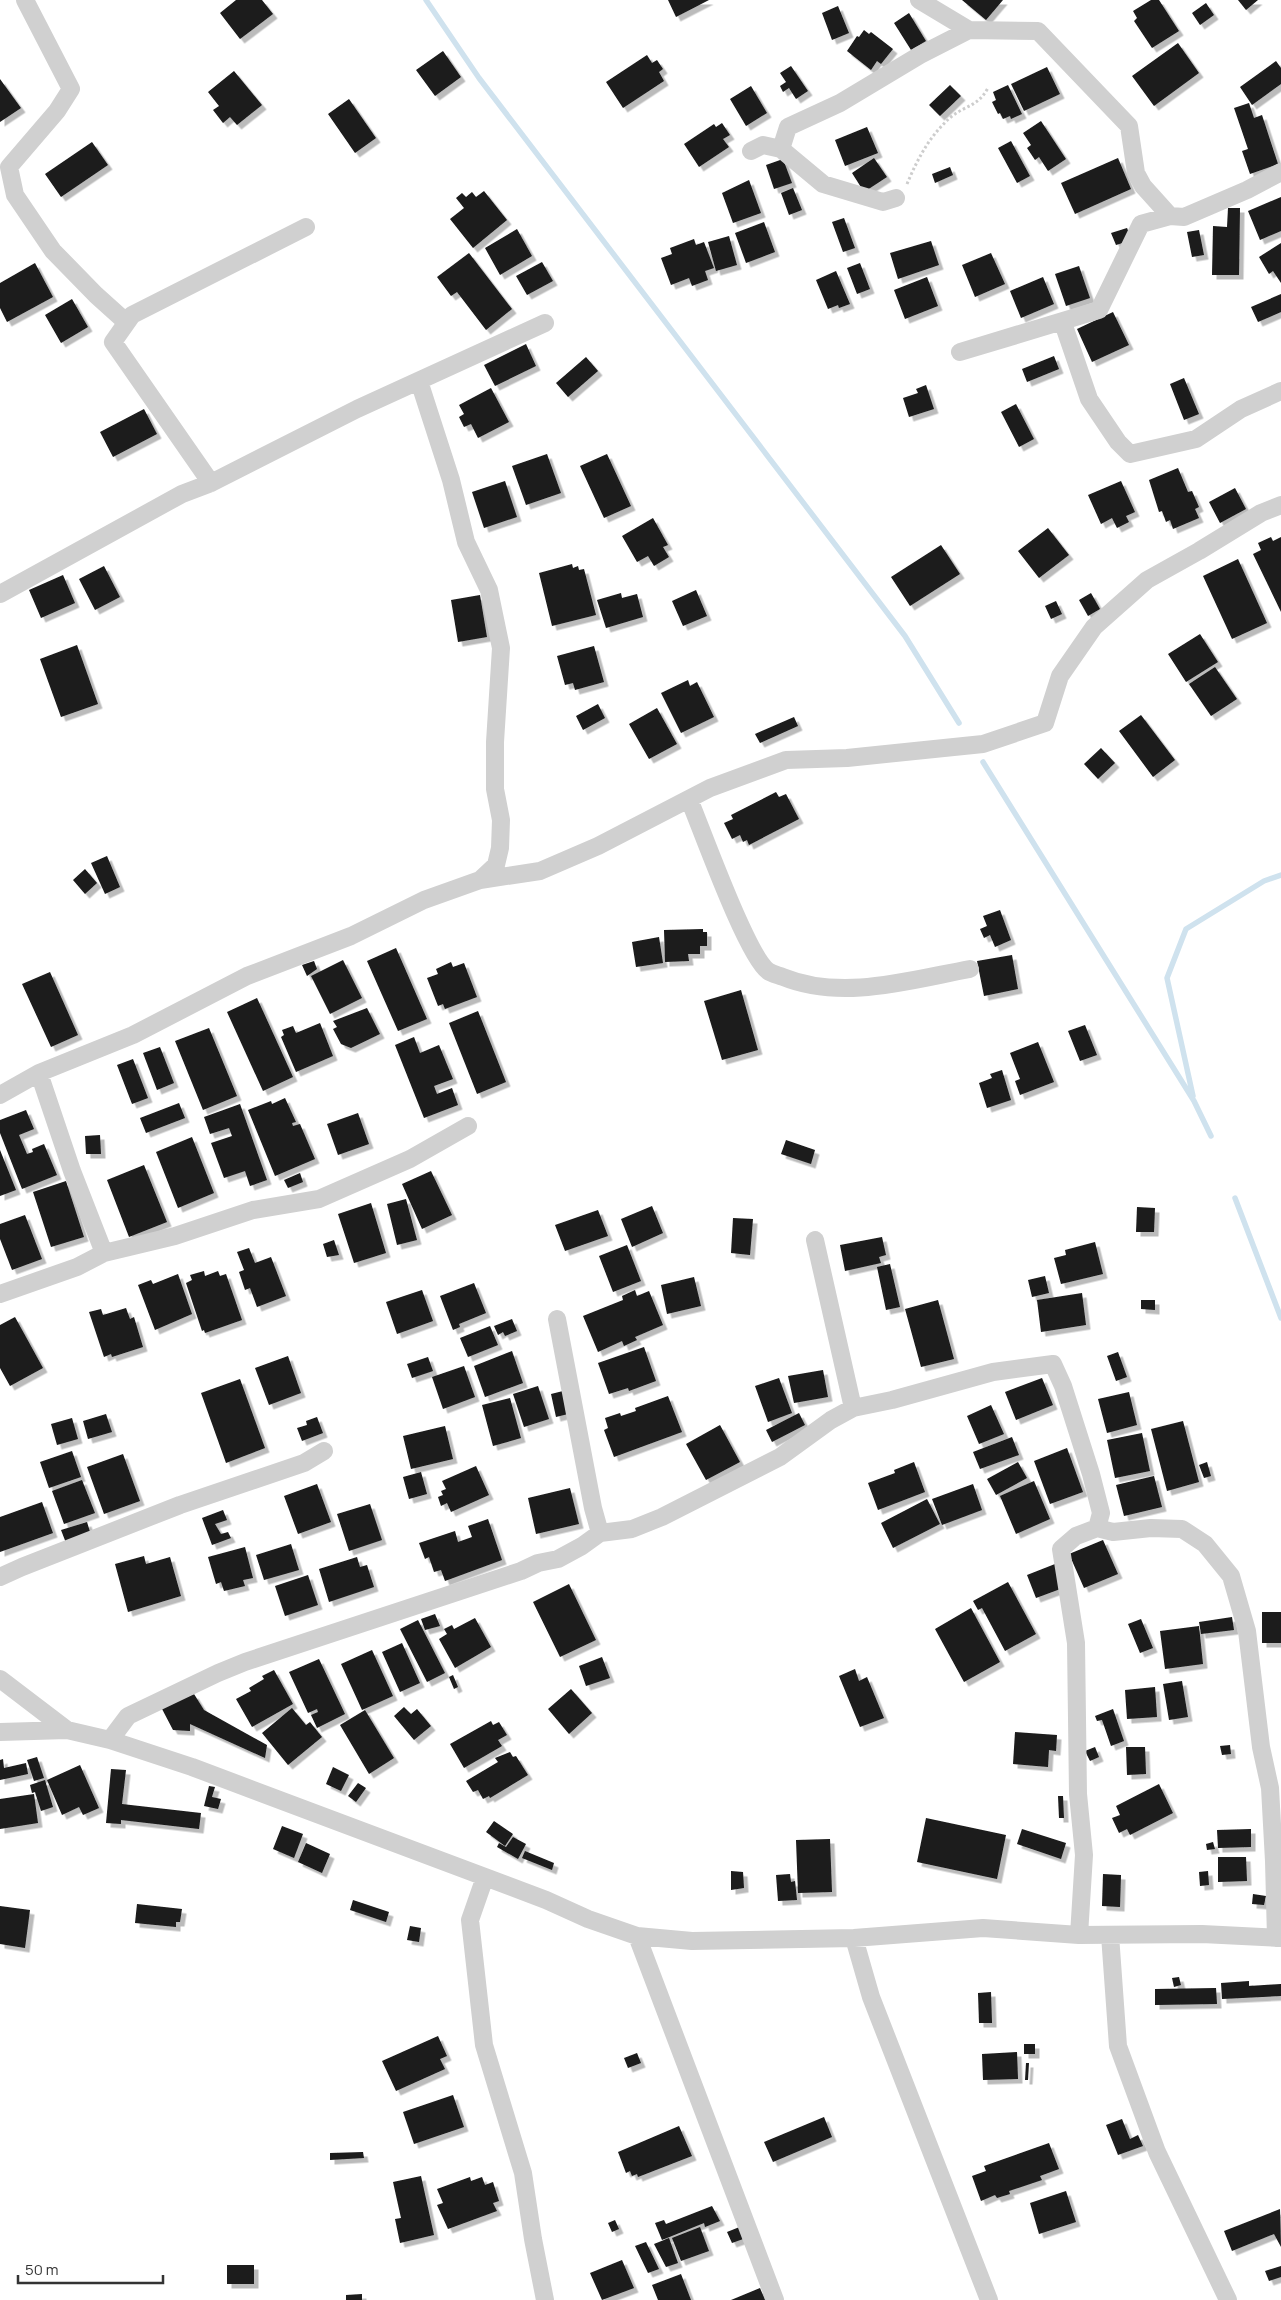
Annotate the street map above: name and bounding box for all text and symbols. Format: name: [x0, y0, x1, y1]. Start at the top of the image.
scale bar: [18, 2252, 162, 2284]
text: 50 m: [25, 2259, 59, 2280]

